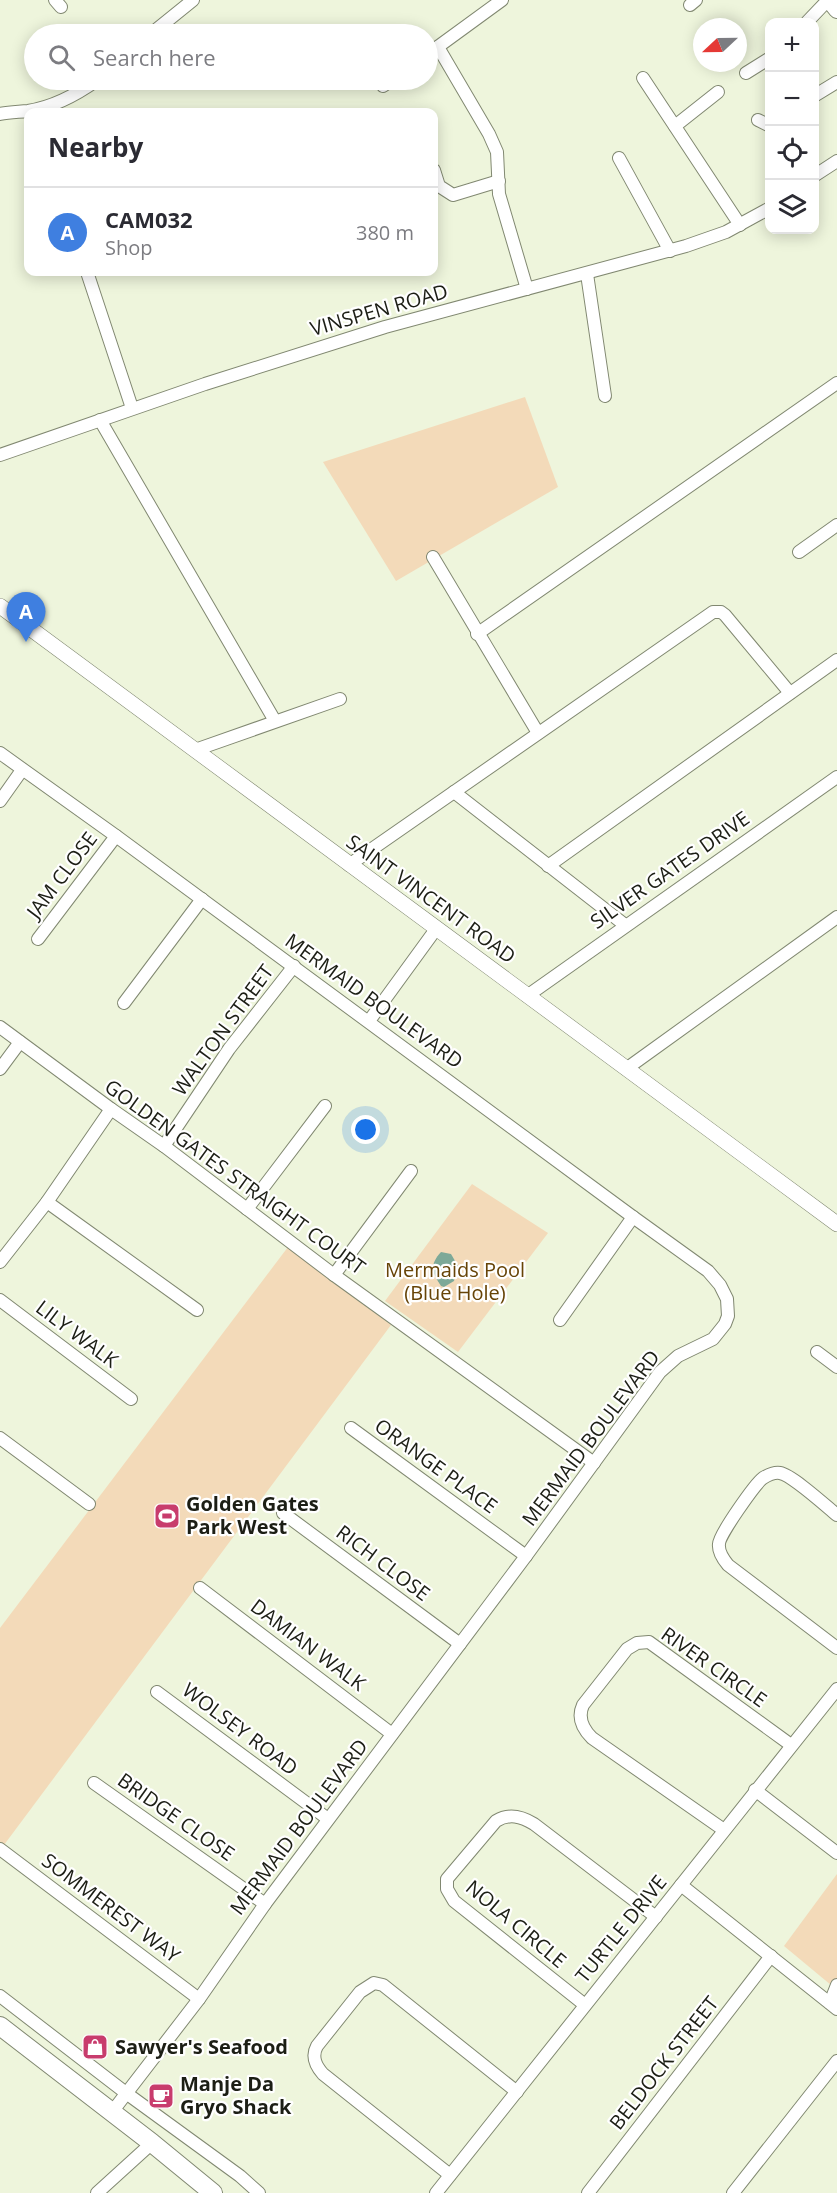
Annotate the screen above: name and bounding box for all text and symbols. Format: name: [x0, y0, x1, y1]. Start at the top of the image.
north arrow: [693, 18, 747, 72]
map controls: [765, 18, 819, 234]
button: +: [765, 18, 819, 72]
search box: [24, 24, 438, 90]
icon: search: [45, 41, 78, 74]
text: Search here: [93, 42, 216, 72]
button: −: [765, 72, 819, 126]
button: locate: [765, 126, 819, 180]
text: Nearby: [48, 129, 143, 165]
button: layers: [765, 180, 819, 234]
text: CAM032: [105, 204, 193, 234]
text: A: [61, 219, 74, 246]
text: 380 m: [356, 219, 414, 246]
text: Shop: [105, 234, 153, 261]
street label: VINSPEN ROAD: [307, 277, 451, 342]
pin: A: [6, 592, 46, 642]
street label: SILVER GATES DRIVE: [585, 804, 755, 935]
street label: JAM CLOSE: [19, 826, 103, 925]
street label: SAINT VINCENT ROAD: [341, 828, 521, 969]
street label: MERMAID BOULEVARD: [280, 927, 469, 1074]
street label: WALTON STREET: [166, 959, 279, 1101]
street label: GOLDEN GATES STRAIGHT COURT: [100, 1073, 371, 1280]
your location: [351, 1115, 380, 1144]
park label: Mermaids Pool (Blue Hole): [385, 1256, 525, 1306]
street label: LILY WALK: [31, 1294, 125, 1374]
street label: MERMAID BOULEVARD: [516, 1344, 666, 1531]
street label: ORANGE PLACE: [370, 1412, 503, 1519]
place label: Golden Gates Park West: [186, 1490, 319, 1540]
sports icon: Golden Gates Park West: [152, 1501, 182, 1531]
street label: RICH CLOSE: [331, 1518, 436, 1607]
street label: DAMIAN WALK: [245, 1592, 372, 1697]
street label: RIVER CIRCLE: [656, 1620, 772, 1713]
street label: WOLSEY ROAD: [177, 1676, 304, 1781]
street label: MERMAID BOULEVARD: [224, 1733, 374, 1920]
street label: BRIDGE CLOSE: [112, 1766, 240, 1867]
street label: SOMMEREST WAY: [37, 1847, 187, 1969]
street label: TURTLE DRIVE: [569, 1869, 672, 1988]
street label: NOLA CIRCLE: [460, 1874, 572, 1974]
street label: BELDOCK STREET: [603, 1990, 724, 2135]
shop icon: Sawyer's Seafood: [80, 2032, 110, 2062]
place label: Sawyer's Seafood: [115, 2033, 288, 2060]
place label: Manje Da Gryo Shack: [180, 2070, 292, 2120]
cafe icon: Manje Da Gryo Shack: [146, 2081, 176, 2111]

